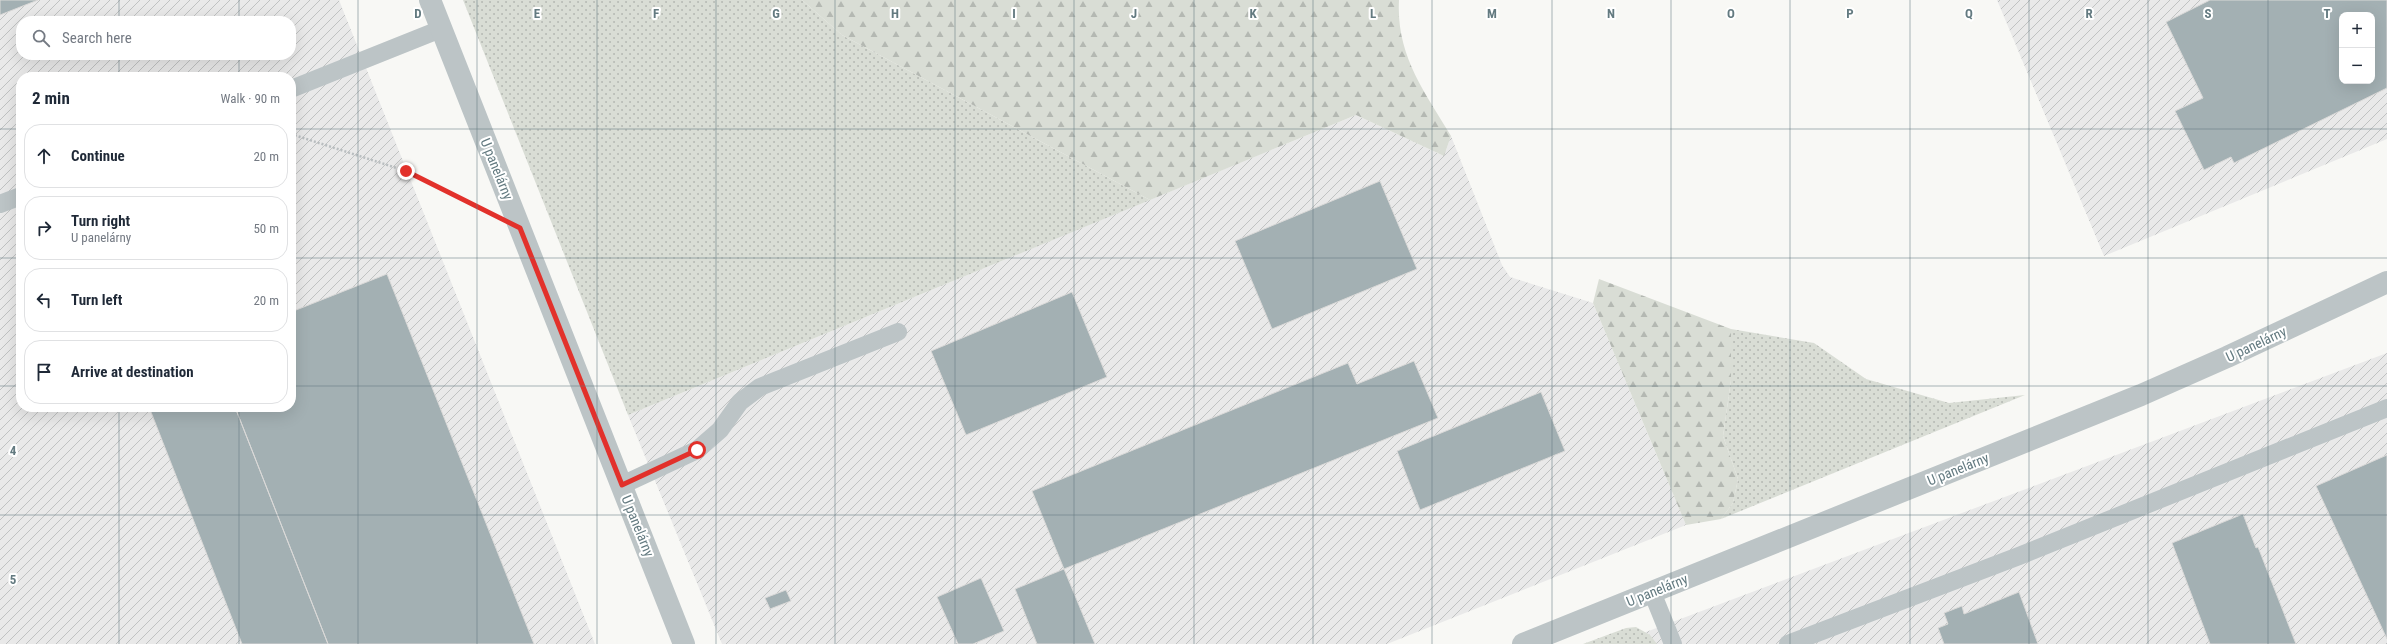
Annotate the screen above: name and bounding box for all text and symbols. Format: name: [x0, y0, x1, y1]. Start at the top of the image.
text: D: [414, 6, 422, 21]
text: E: [534, 6, 541, 21]
text: F: [653, 6, 659, 21]
text: G: [772, 6, 780, 21]
text: H: [891, 6, 899, 21]
text: I: [1012, 6, 1016, 21]
text: J: [1131, 6, 1137, 21]
text: K: [1249, 6, 1257, 21]
text: L: [1370, 6, 1376, 21]
text: M: [1487, 6, 1497, 21]
text: N: [1607, 6, 1615, 21]
text: O: [1727, 6, 1735, 21]
text: P: [1846, 6, 1854, 21]
text: Q: [1965, 6, 1973, 21]
text: R: [2085, 6, 2093, 21]
text: S: [2204, 6, 2212, 21]
text: T: [2323, 6, 2331, 21]
map controls: [2339, 12, 2375, 84]
button: +: [2339, 12, 2375, 48]
search box: [16, 16, 296, 60]
icon: search: [30, 27, 52, 49]
text: Search here: [62, 29, 132, 47]
button: −: [2339, 48, 2375, 84]
text: 2 min: [32, 88, 70, 108]
text: Walk · 90 m: [220, 91, 280, 106]
street label: U panelárny: [477, 136, 517, 202]
icon: ahead: [33, 145, 55, 167]
text: Continue: [71, 147, 125, 165]
text: 20 m: [253, 149, 279, 164]
route end: [397, 162, 415, 180]
text: Turn right: [71, 212, 130, 230]
icon: right: [33, 217, 55, 239]
text: 50 m: [253, 221, 279, 236]
text: U panelárny: [71, 230, 131, 245]
icon: left: [33, 289, 55, 311]
text: Turn left: [71, 291, 122, 309]
text: 20 m: [253, 293, 279, 308]
street label: U panelárny: [2223, 323, 2289, 365]
icon: arrive: [33, 361, 55, 383]
text: Arrive at destination: [71, 363, 194, 381]
route start: [688, 441, 706, 459]
text: 4: [10, 443, 17, 458]
street label: U panelárny: [1925, 449, 1991, 489]
street label: U panelárny: [618, 493, 658, 559]
street label: U panelárny: [1624, 570, 1690, 610]
text: 5: [10, 572, 17, 587]

